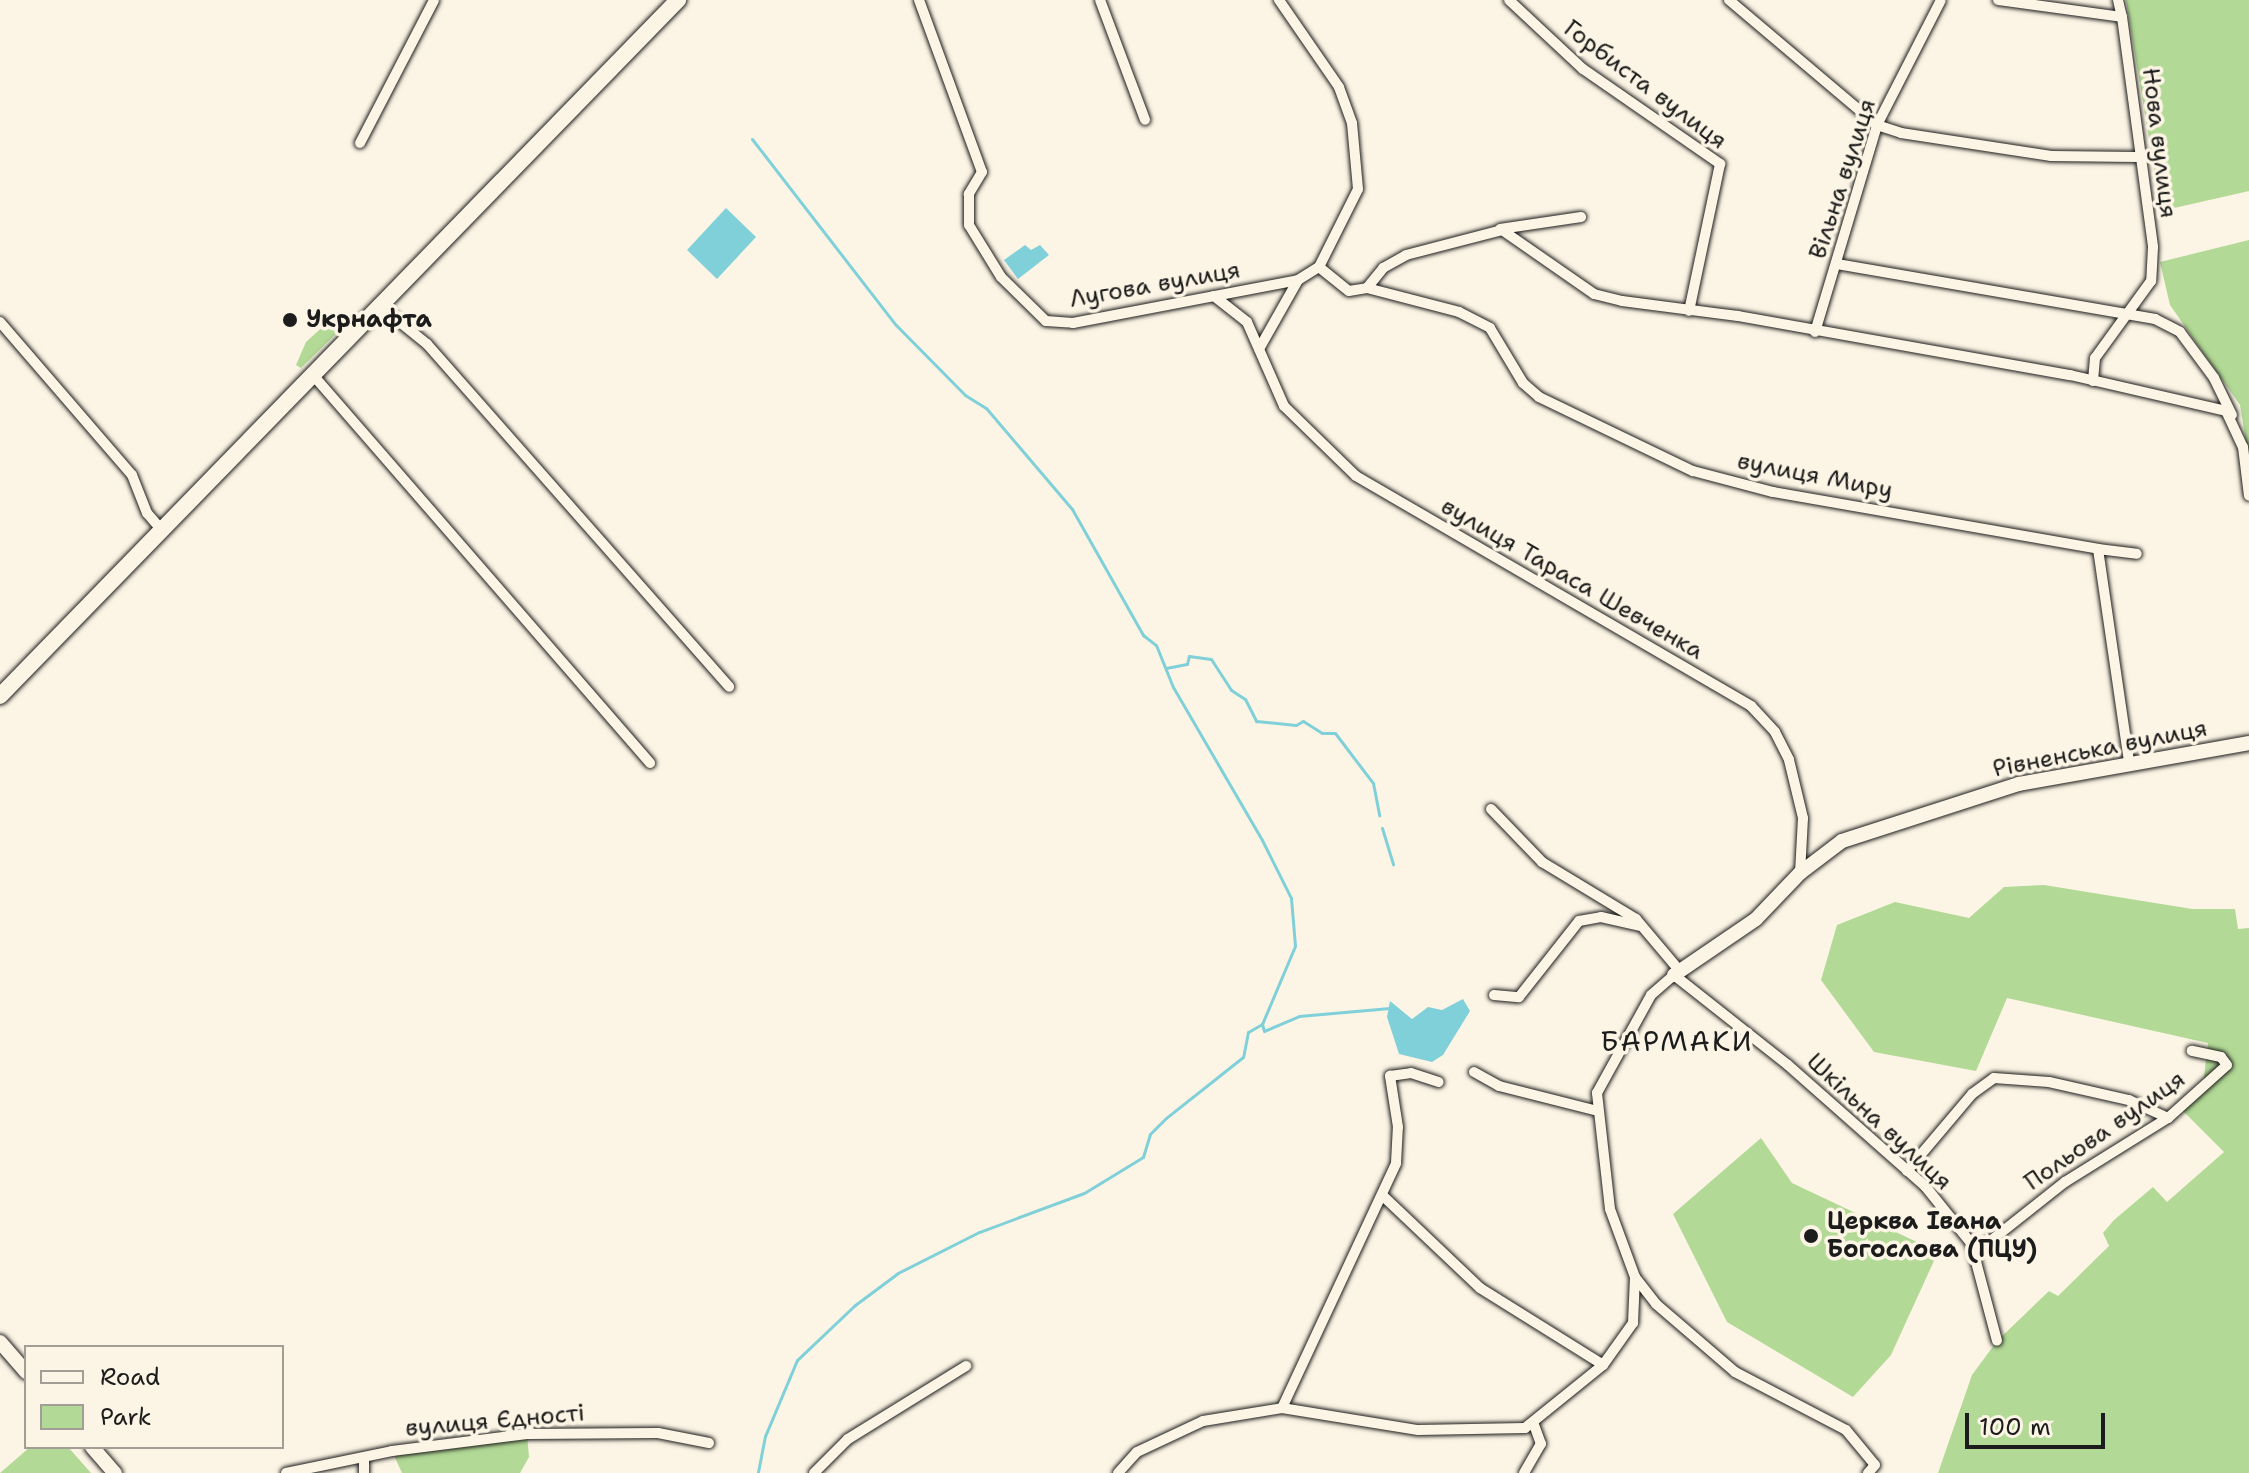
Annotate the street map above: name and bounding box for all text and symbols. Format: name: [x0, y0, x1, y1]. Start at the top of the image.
street label: Горбиста вулиця: [1558, 14, 1732, 156]
street label: Нова вулиця: [2135, 66, 2183, 220]
street label: Вільна вулиця: [1804, 95, 1882, 263]
street label: Лугова вулиця: [1067, 256, 1243, 314]
place label: Укрнафта: [306, 306, 432, 334]
marker: Укрнафта: [281, 311, 299, 329]
street label: вулиця Миру: [1735, 447, 1895, 505]
street label: вулиця Тараса Шевченка: [1436, 492, 1708, 666]
street label: Рівненська вулиця: [1990, 714, 2210, 784]
district label: БАРМАКИ: [1600, 1024, 1754, 1058]
street label: Шкільна вулиця: [1800, 1047, 1958, 1197]
street label: Польова вулиця: [2019, 1065, 2191, 1197]
place label: Церква Івана Богослова (ПЦУ): [1827, 1208, 2037, 1264]
marker: Церква Івана Богослова (ПЦУ): [1802, 1227, 1820, 1245]
legend: [24, 1345, 284, 1449]
text: Road: [100, 1361, 160, 1393]
scale bar: [1969, 1397, 2109, 1447]
street label: вулиця Єдності: [404, 1399, 586, 1443]
text: Park: [100, 1401, 152, 1433]
text: 100 m: [1979, 1411, 2051, 1443]

